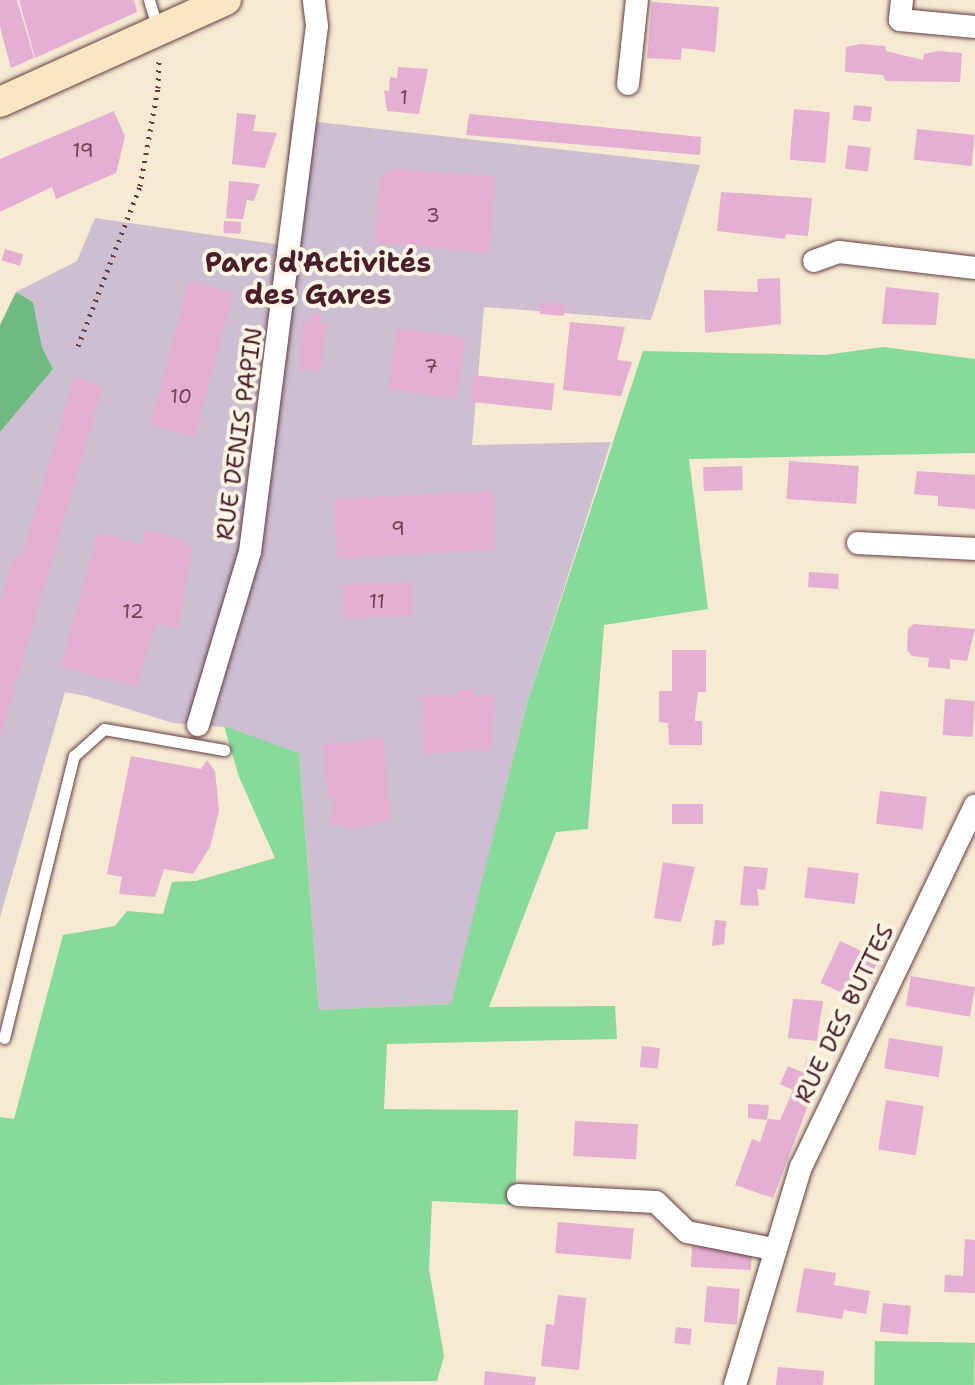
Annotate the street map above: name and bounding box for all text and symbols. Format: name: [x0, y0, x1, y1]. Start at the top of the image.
house number: 1: [400, 85, 408, 109]
house number: 19: [72, 138, 94, 162]
house number: 3: [426, 203, 440, 227]
district label: Parc d'Activités des Gares: [205, 245, 431, 311]
street label: RUE DENIS PAPIN: [211, 326, 269, 542]
house number: 7: [424, 354, 438, 378]
house number: 10: [170, 384, 192, 408]
house number: 9: [391, 516, 405, 540]
house number: 11: [369, 589, 385, 613]
house number: 12: [122, 599, 144, 623]
street label: RUE DES BUTTES: [789, 920, 901, 1108]

